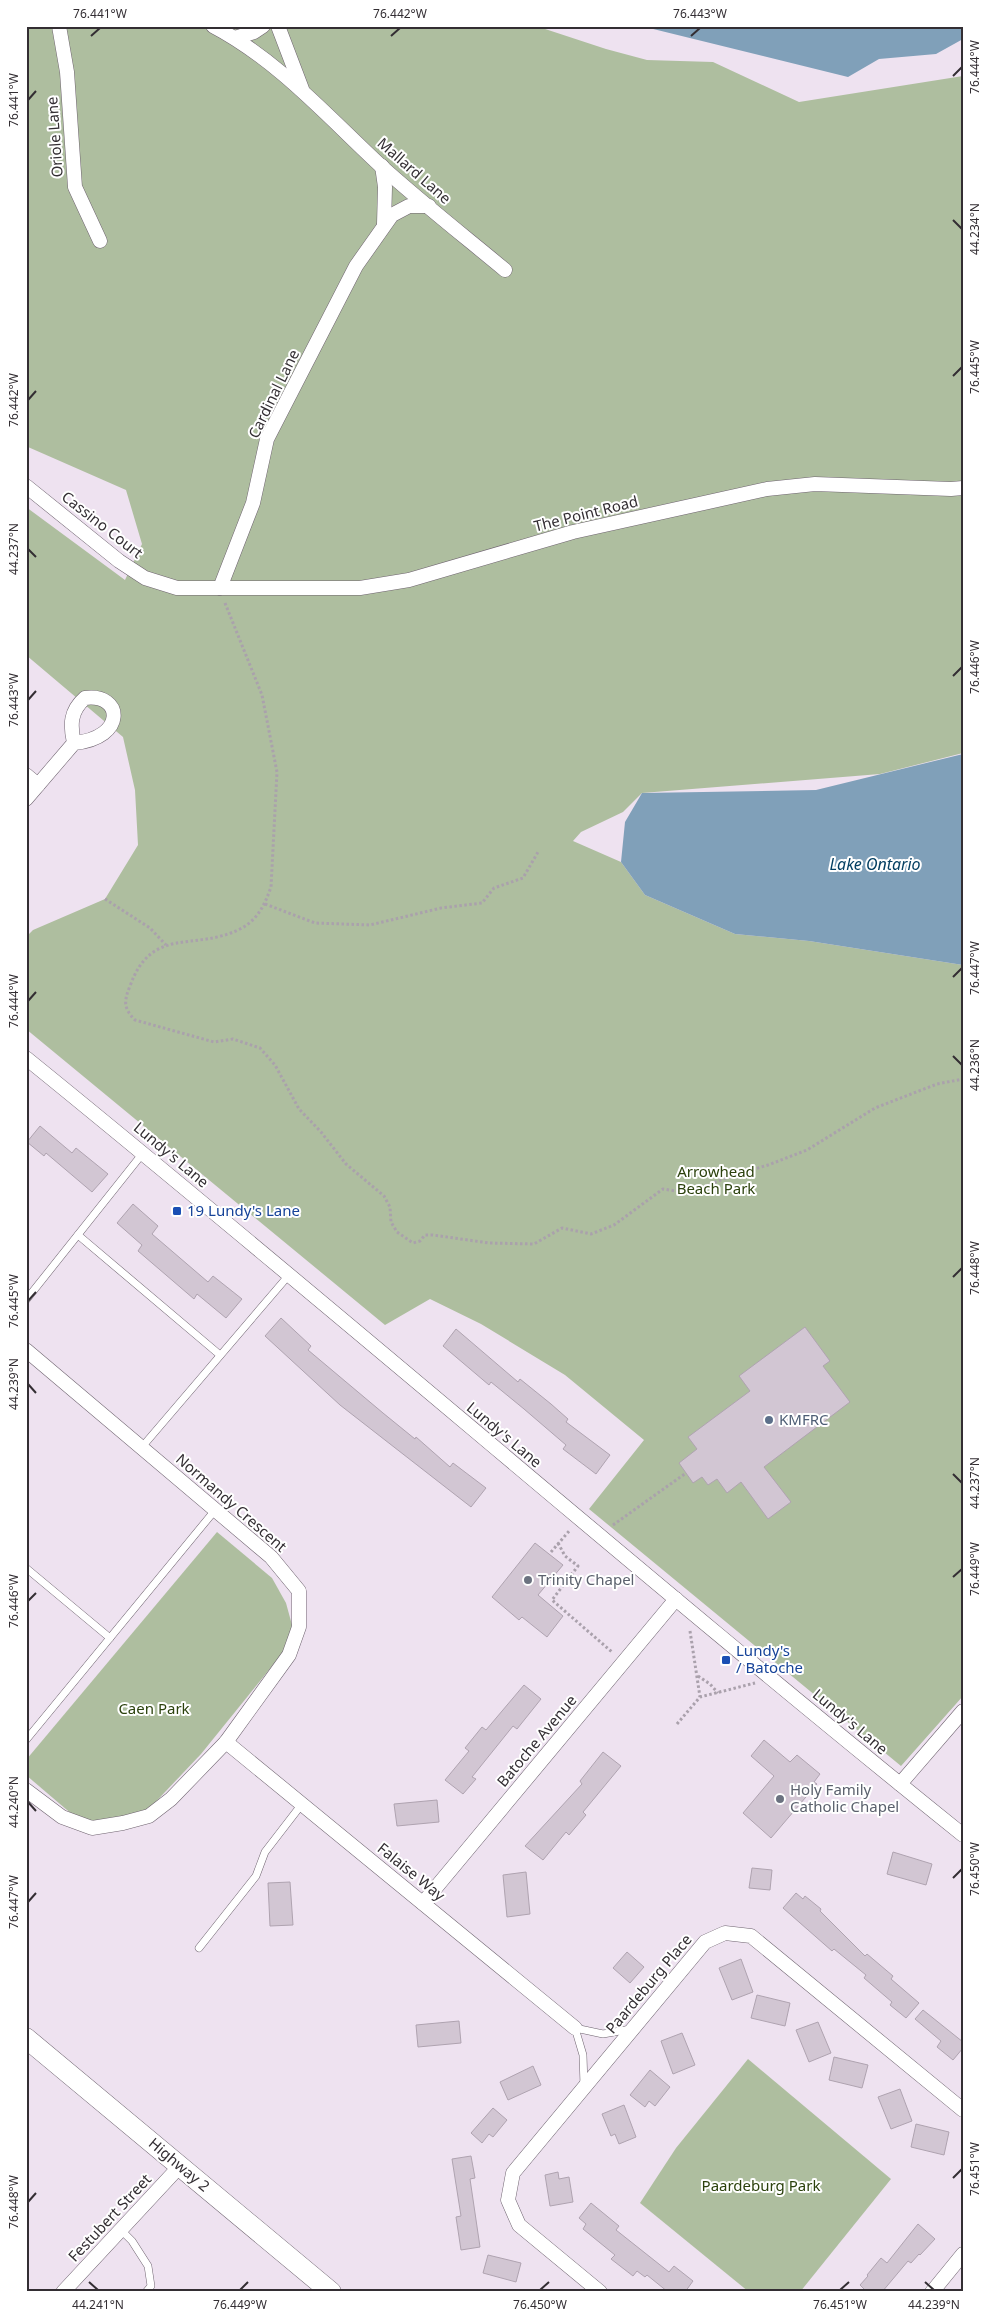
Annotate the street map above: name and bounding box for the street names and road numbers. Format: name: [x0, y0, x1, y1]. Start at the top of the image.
street label: Oriole Lane: [41, 96, 67, 178]
street label: Mallard Lane: [374, 133, 456, 208]
street label: Cardinal Lane: [243, 346, 303, 441]
street label: Cassino Court: [58, 486, 148, 563]
street label: The Point Road: [532, 490, 640, 536]
street label: Lundy's Lane: [130, 1117, 213, 1191]
street label: Lundy's Lane: [463, 1397, 546, 1471]
street label: Normandy Crescent: [172, 1449, 292, 1556]
street label: Lundy's Lane: [809, 1684, 892, 1758]
street label: Batoche Avenue: [492, 1690, 581, 1791]
street label: Falaise Way: [374, 1838, 450, 1905]
street label: Paardeburg Place: [601, 1929, 696, 2037]
street label: Highway 2: [145, 2133, 214, 2196]
street label: Festubert Street: [63, 2169, 156, 2266]

